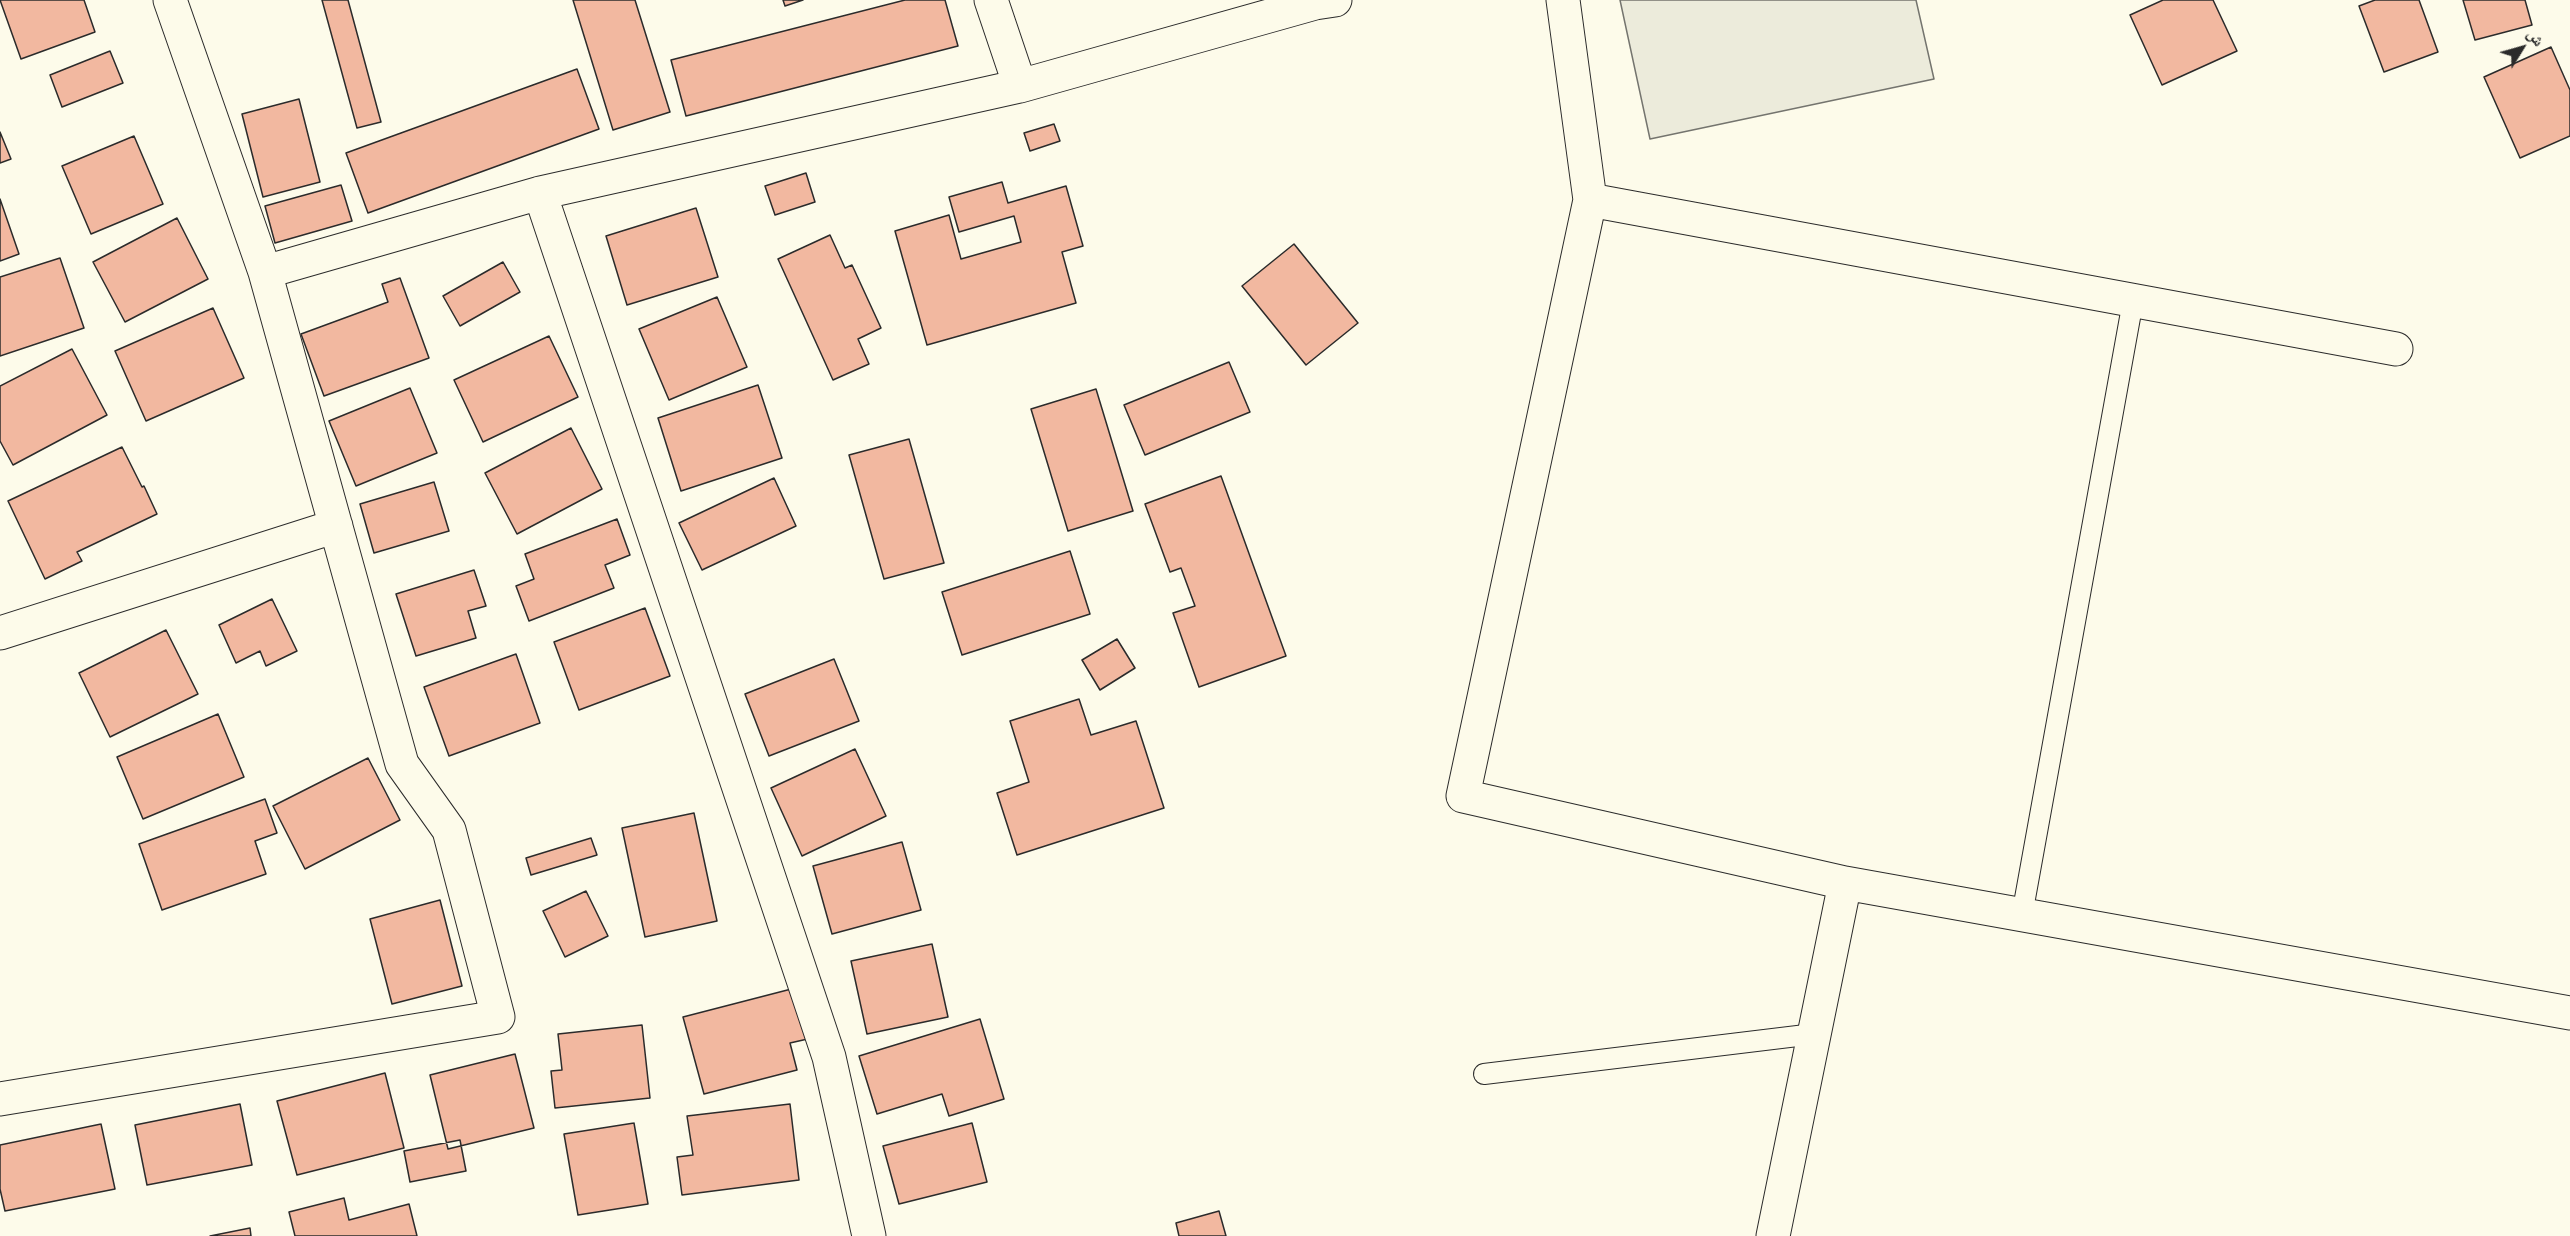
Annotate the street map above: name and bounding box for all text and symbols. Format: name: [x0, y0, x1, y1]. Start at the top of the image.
north arrow: [2492, 18, 2552, 78]
text: ش: [2522, 24, 2550, 51]

